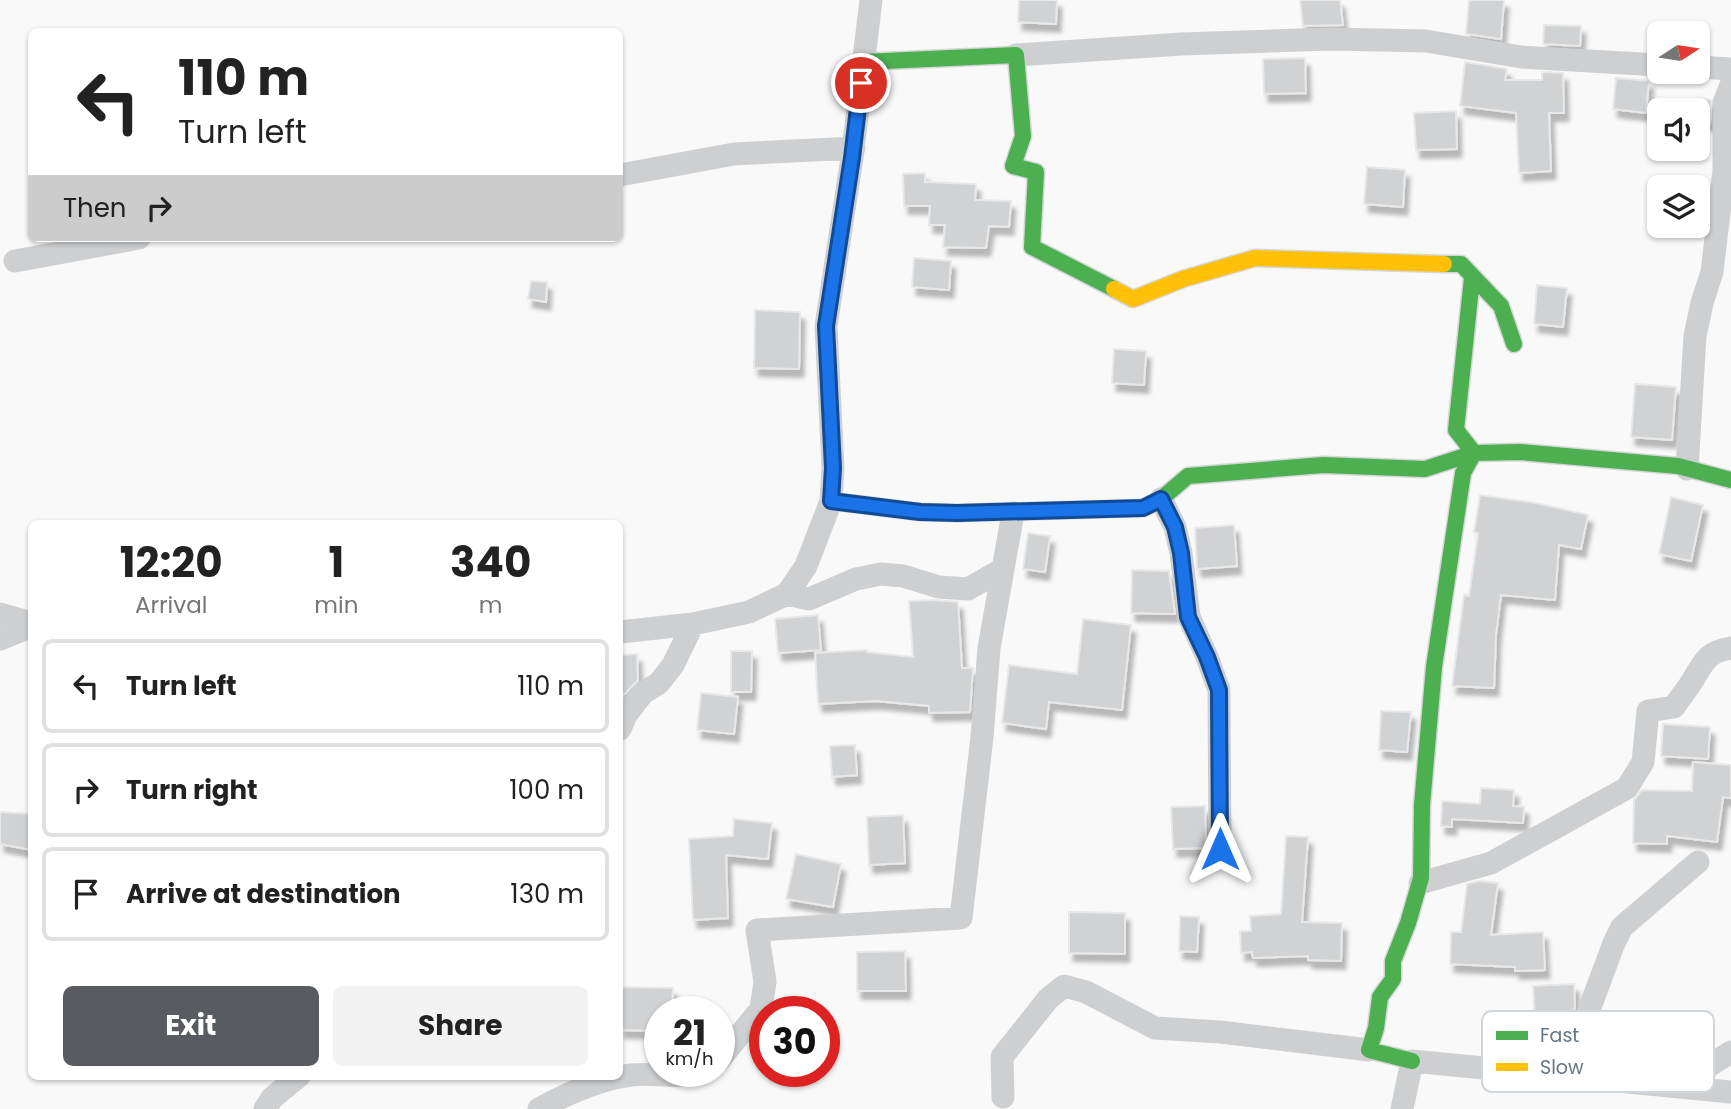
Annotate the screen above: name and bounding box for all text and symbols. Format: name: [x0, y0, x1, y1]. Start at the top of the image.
north arrow: [1647, 21, 1710, 84]
map controls: [1647, 21, 1710, 238]
text: 110 m: [178, 44, 309, 112]
pin: [831, 53, 891, 113]
icon: left: [63, 56, 154, 147]
icon: arrive: [842, 64, 880, 102]
button: sound: [1647, 98, 1710, 161]
text: Turn left: [178, 109, 307, 154]
button: layers: [1647, 175, 1710, 238]
icon: right: [140, 189, 178, 227]
text: Then: [63, 190, 126, 226]
text: 12:20: [120, 533, 223, 592]
text: 1: [329, 533, 344, 592]
text: 340: [450, 533, 531, 592]
text: Arrival: [135, 589, 207, 621]
text: min: [314, 589, 358, 621]
text: m: [479, 589, 503, 621]
icon: left: [67, 667, 105, 705]
text: Turn left: [126, 668, 237, 704]
text: 110 m: [517, 668, 584, 704]
icon: right: [67, 771, 105, 809]
text: Turn right: [126, 772, 258, 808]
text: 100 m: [509, 772, 584, 808]
position arrow: [1183, 812, 1257, 886]
icon: arrive: [67, 875, 105, 913]
text: Arrive at destination: [126, 876, 401, 912]
text: 130 m: [510, 876, 584, 912]
button: Exit: [63, 986, 319, 1066]
button: Share: [333, 986, 588, 1066]
speed limit sign: 30: [749, 996, 840, 1087]
text: 21: [673, 1008, 706, 1057]
legend: [1482, 1011, 1714, 1092]
text: Fast: [1540, 1022, 1579, 1049]
text: km/h: [666, 1046, 713, 1071]
text: Slow: [1540, 1054, 1584, 1081]

